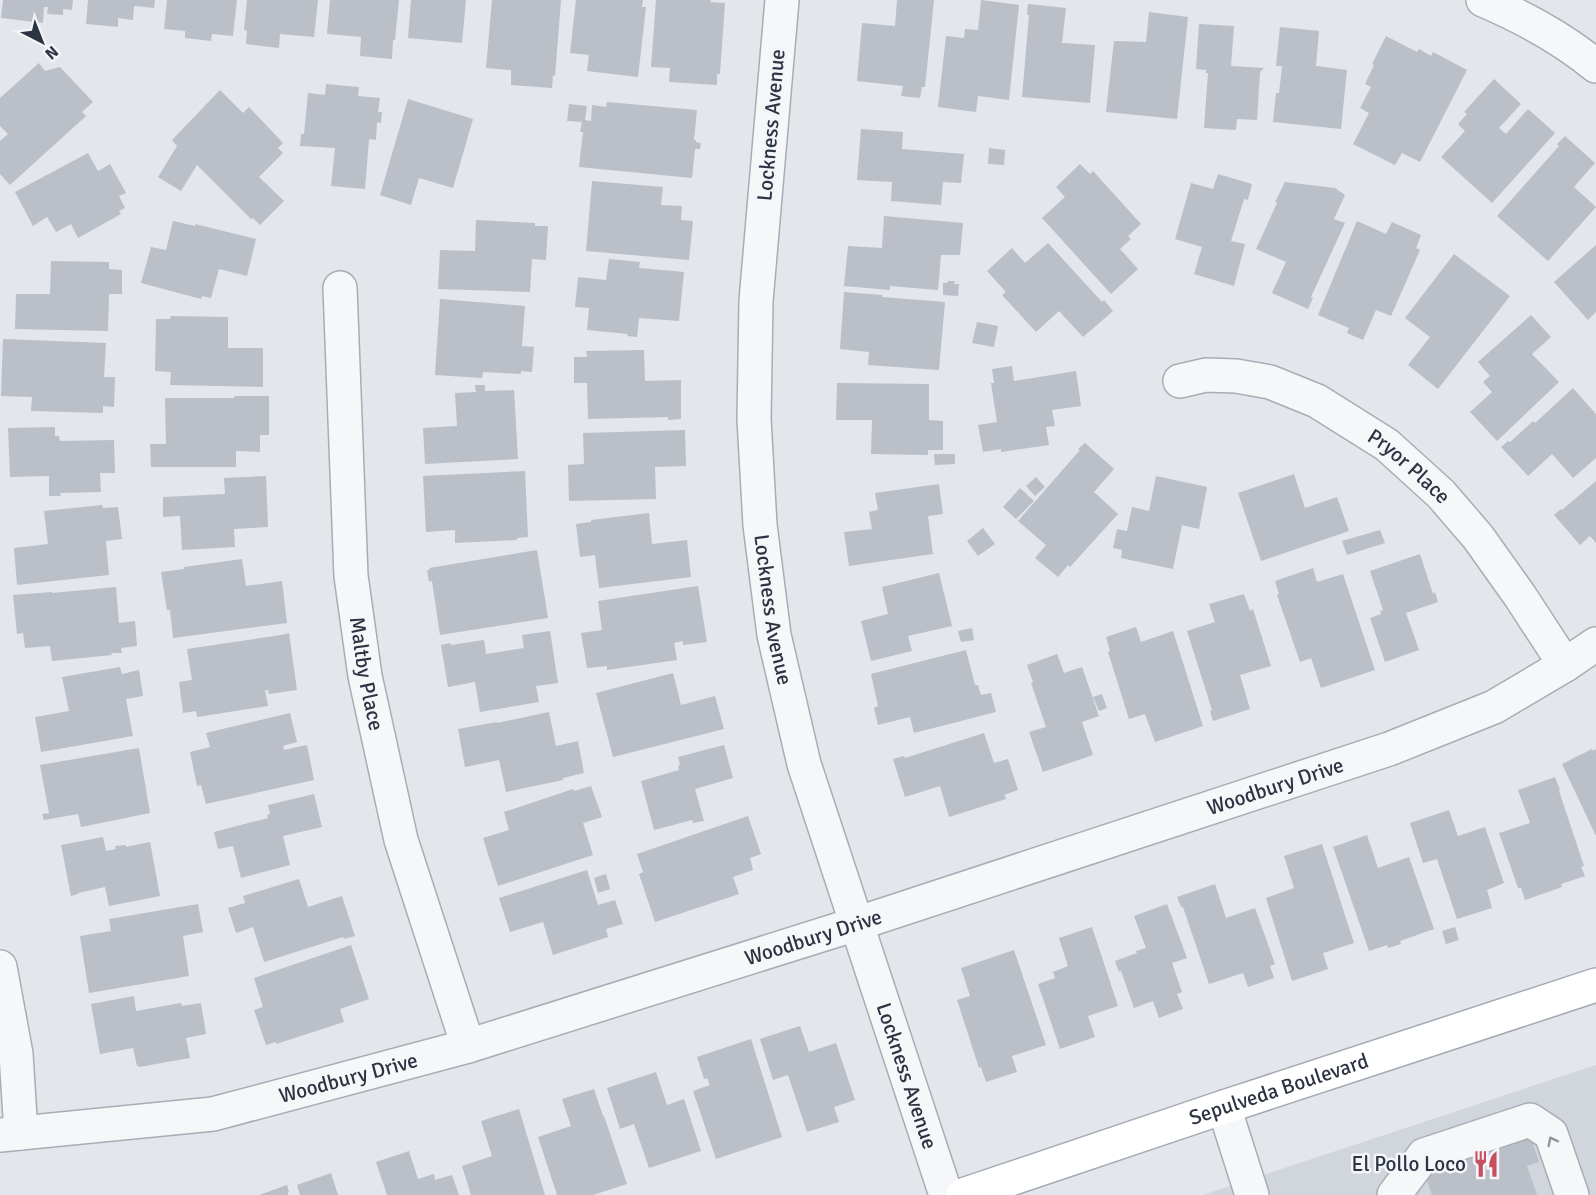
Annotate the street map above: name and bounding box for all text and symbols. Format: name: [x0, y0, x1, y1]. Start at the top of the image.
north arrow: [12, 12, 72, 72]
text: N: [41, 41, 62, 64]
street label: Lockness Avenue: [751, 48, 791, 202]
street label: Pryor Place: [1363, 423, 1456, 509]
street label: Lockness Avenue: [748, 533, 798, 688]
street label: Maltby Place: [344, 615, 390, 733]
street label: Woodbury Drive: [1204, 752, 1347, 821]
street label: Woodbury Drive: [742, 903, 885, 971]
street label: Lockness Avenue: [871, 999, 943, 1152]
street label: Woodbury Drive: [276, 1047, 420, 1109]
street label: Sepulveda Boulevard: [1186, 1048, 1372, 1131]
one-way arrow: [1547, 1136, 1559, 1147]
restaurant icon: El Pollo Loco: [1471, 1149, 1501, 1179]
place label: El Pollo Loco: [1352, 1151, 1466, 1177]

